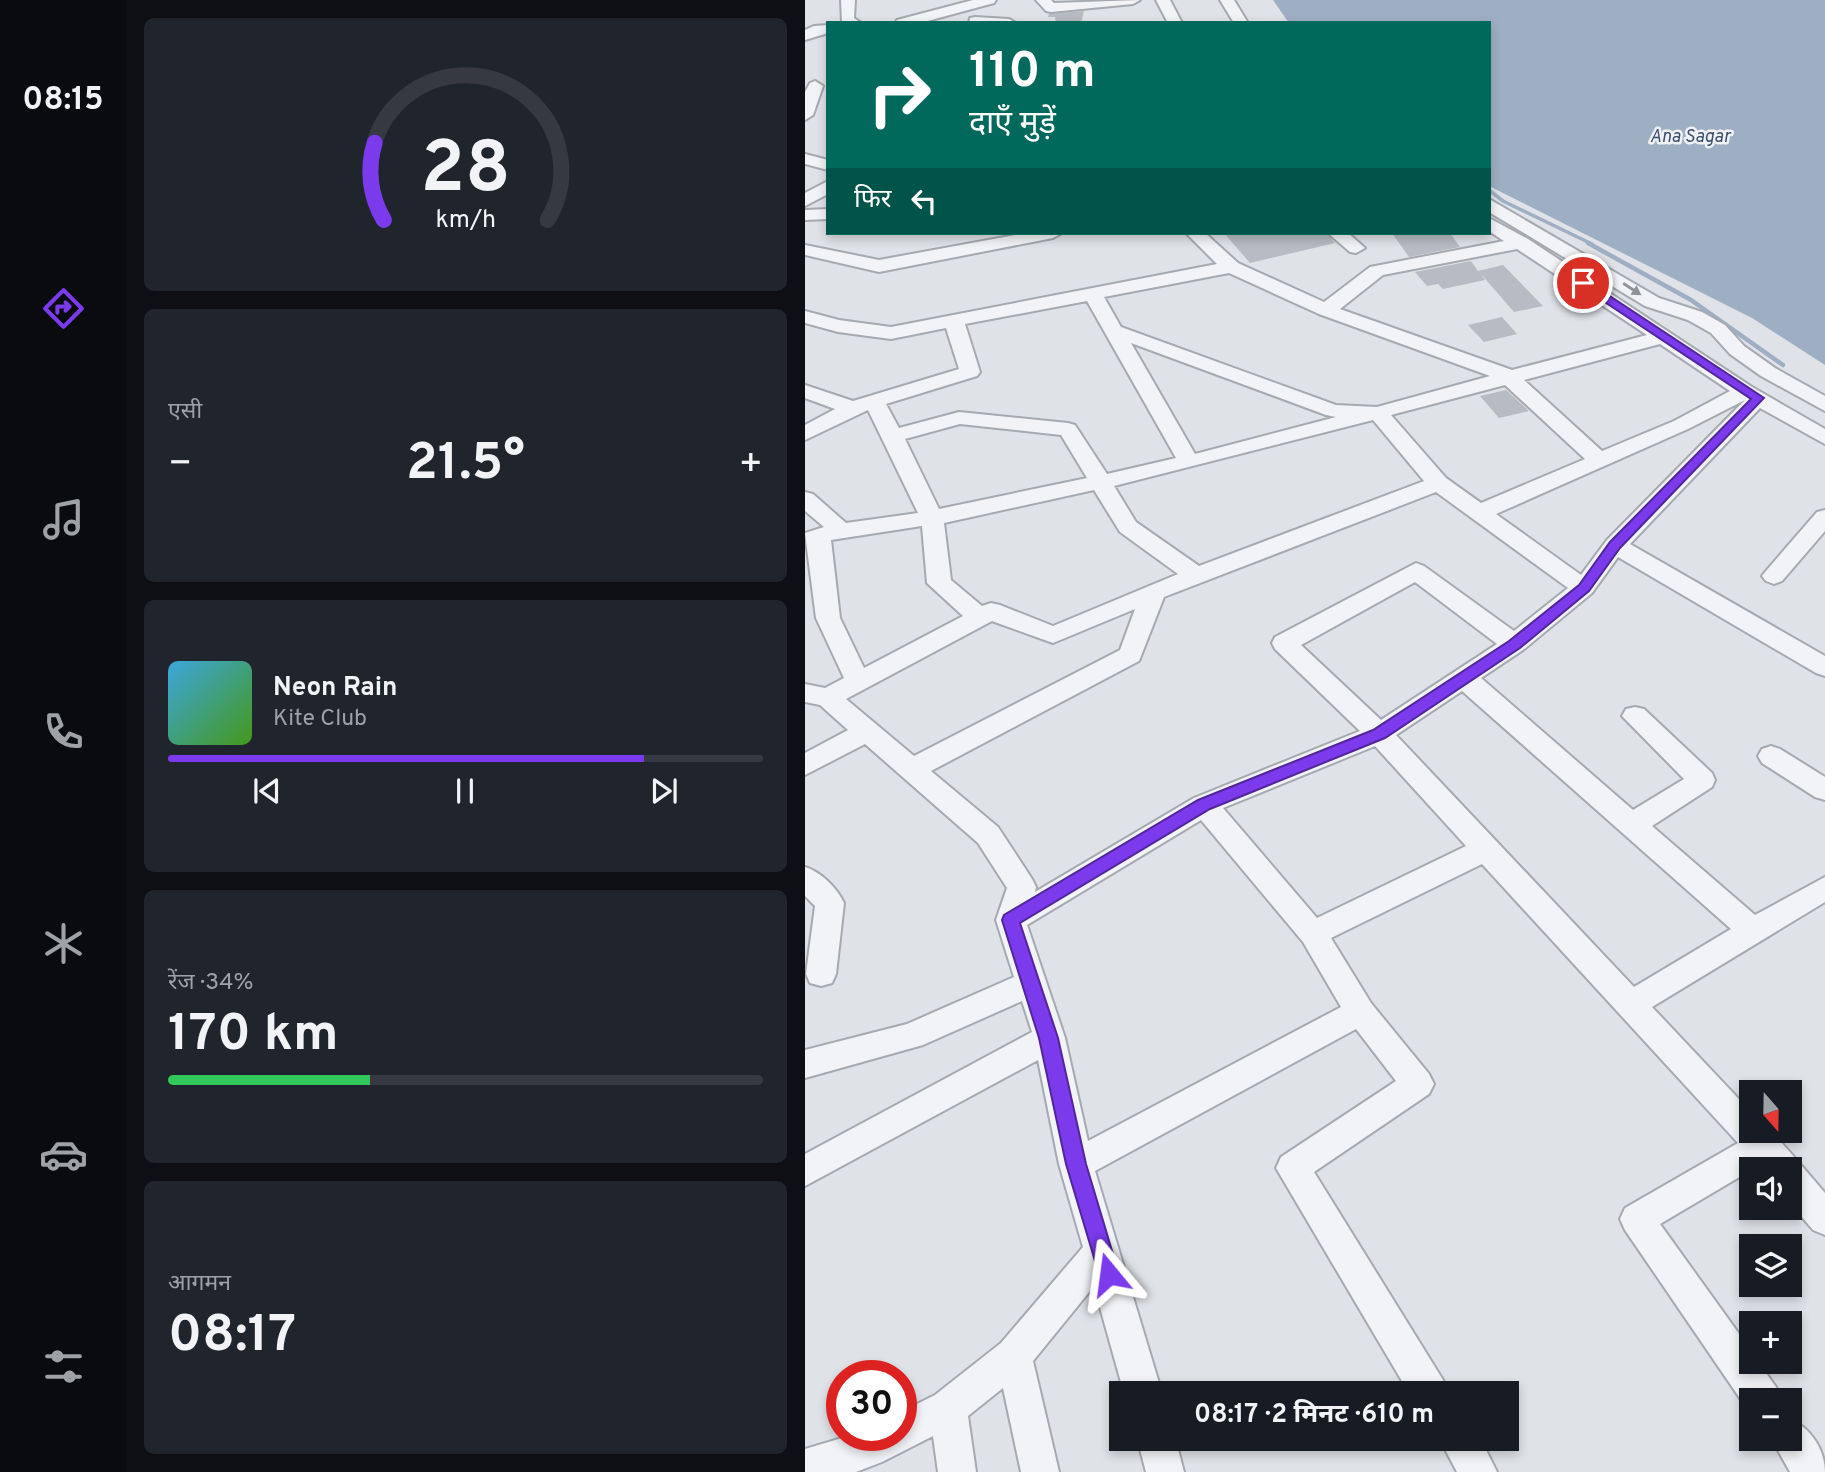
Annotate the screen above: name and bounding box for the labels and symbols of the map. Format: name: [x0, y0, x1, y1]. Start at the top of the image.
water label: Ana Sagar: [1650, 126, 1732, 149]
pin: [1553, 253, 1613, 313]
one-way arrow: [1623, 282, 1641, 296]
north arrow: [1739, 1080, 1803, 1143]
position arrow: [1072, 1237, 1146, 1311]
speed limit sign: 30: [826, 1360, 917, 1451]

